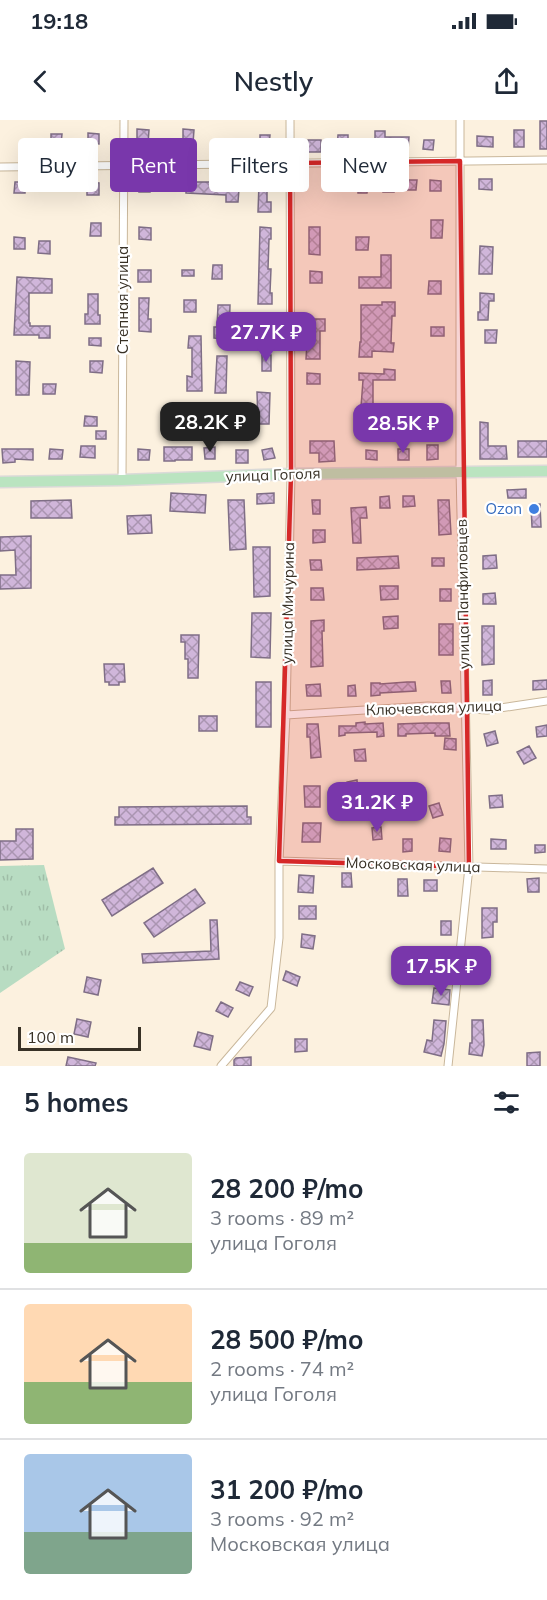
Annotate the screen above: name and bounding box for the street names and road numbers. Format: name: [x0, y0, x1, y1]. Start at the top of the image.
street label: Степная улица: [113, 246, 132, 354]
street label: улица Гоголя: [225, 463, 321, 486]
street label: улица Панфиловцев: [452, 519, 473, 669]
street label: улица Мичурина: [277, 542, 298, 664]
street label: Ключевская улица: [366, 696, 502, 719]
street label: Московская улица: [345, 853, 481, 876]

